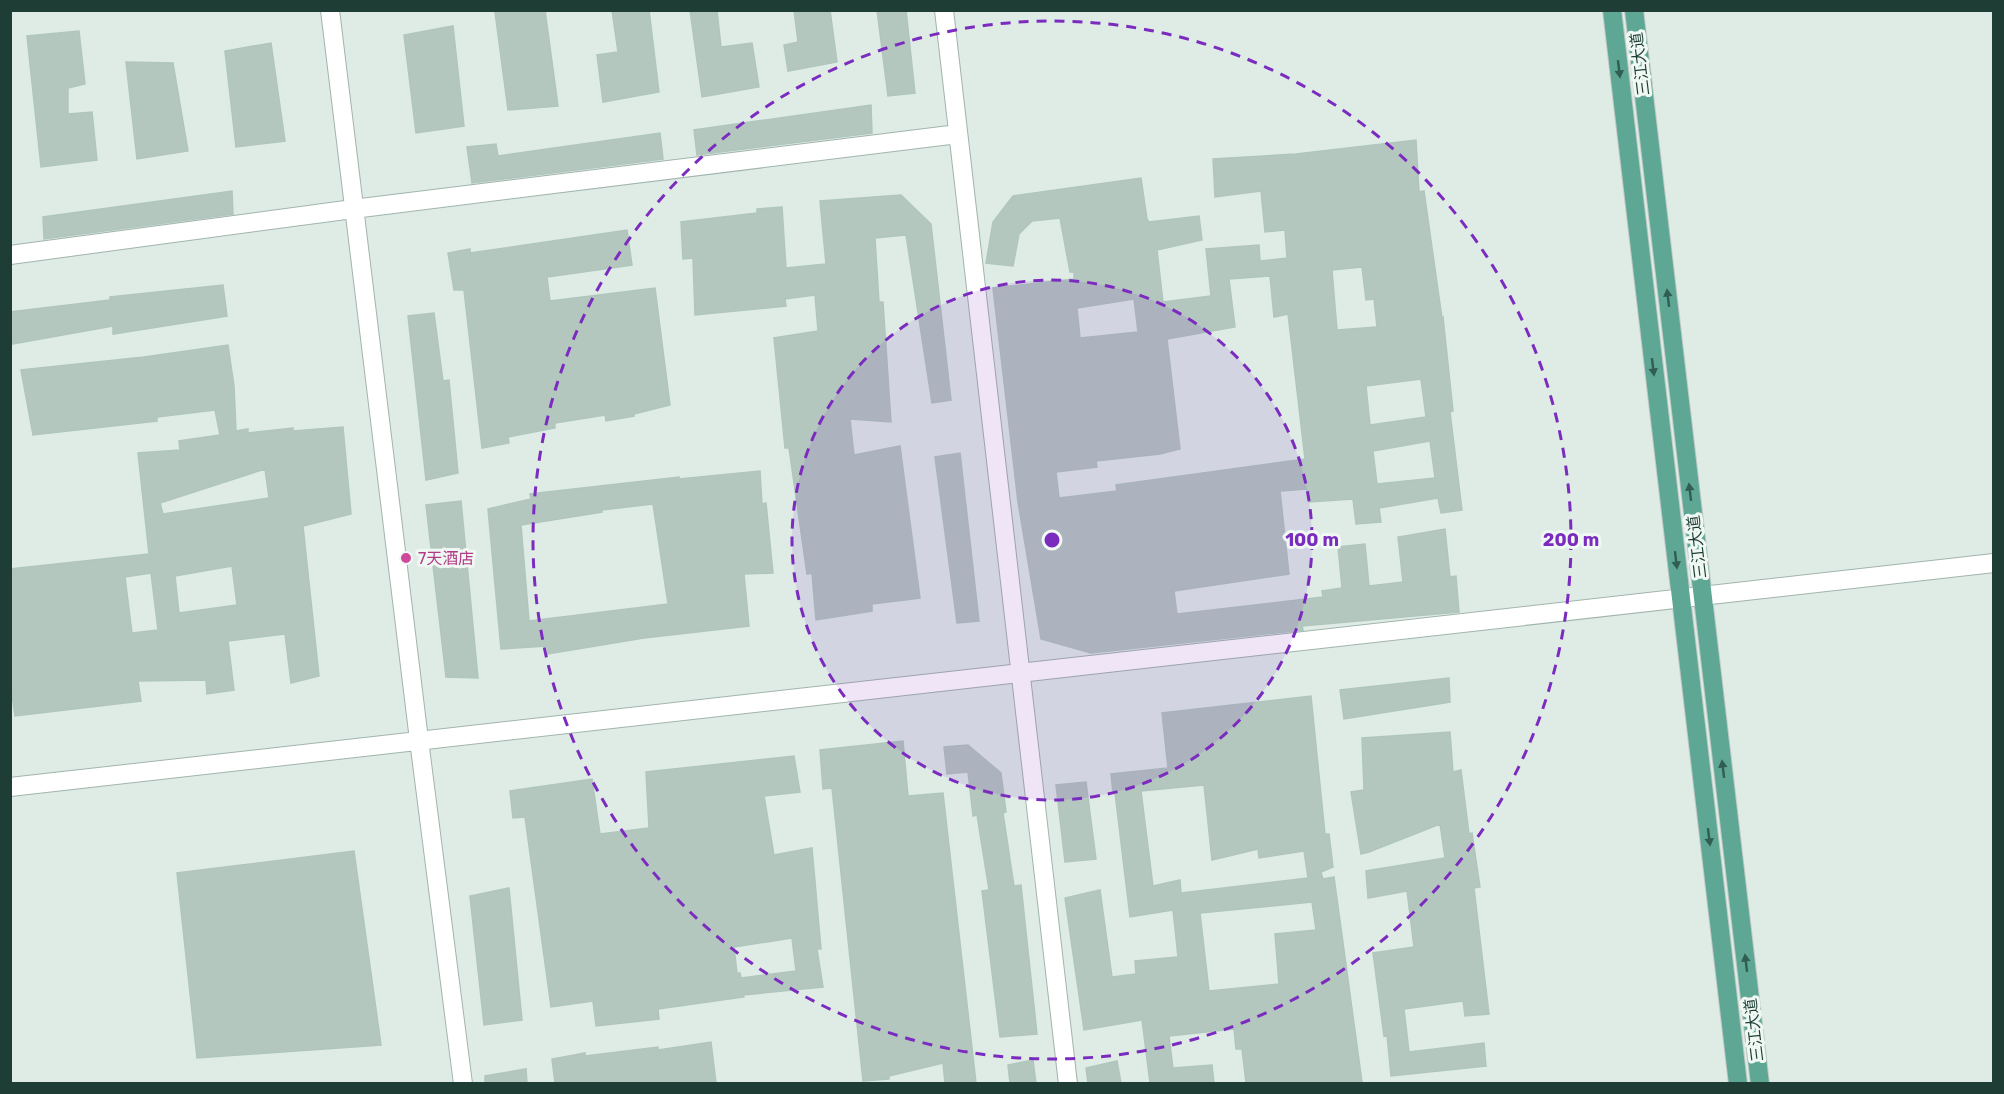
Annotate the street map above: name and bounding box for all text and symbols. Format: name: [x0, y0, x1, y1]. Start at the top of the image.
street label: 三江大道: [1627, 31, 1653, 97]
one-way arrow: [1614, 59, 1624, 78]
one-way arrow: [1663, 289, 1672, 308]
one-way arrow: [1649, 357, 1658, 376]
one-way arrow: [1685, 483, 1695, 502]
street label: 三江大道: [1684, 514, 1710, 580]
text: 100 m: [1285, 529, 1339, 551]
text: 200 m: [1543, 529, 1599, 551]
centre of rings: [1042, 530, 1062, 550]
place label: 7天酒店: [418, 549, 474, 568]
marker: 7天酒店: [399, 551, 413, 565]
one-way arrow: [1671, 551, 1681, 570]
one-way arrow: [1718, 760, 1728, 779]
one-way arrow: [1704, 828, 1713, 847]
one-way arrow: [1741, 953, 1750, 972]
street label: 三江大道: [1741, 997, 1767, 1063]

